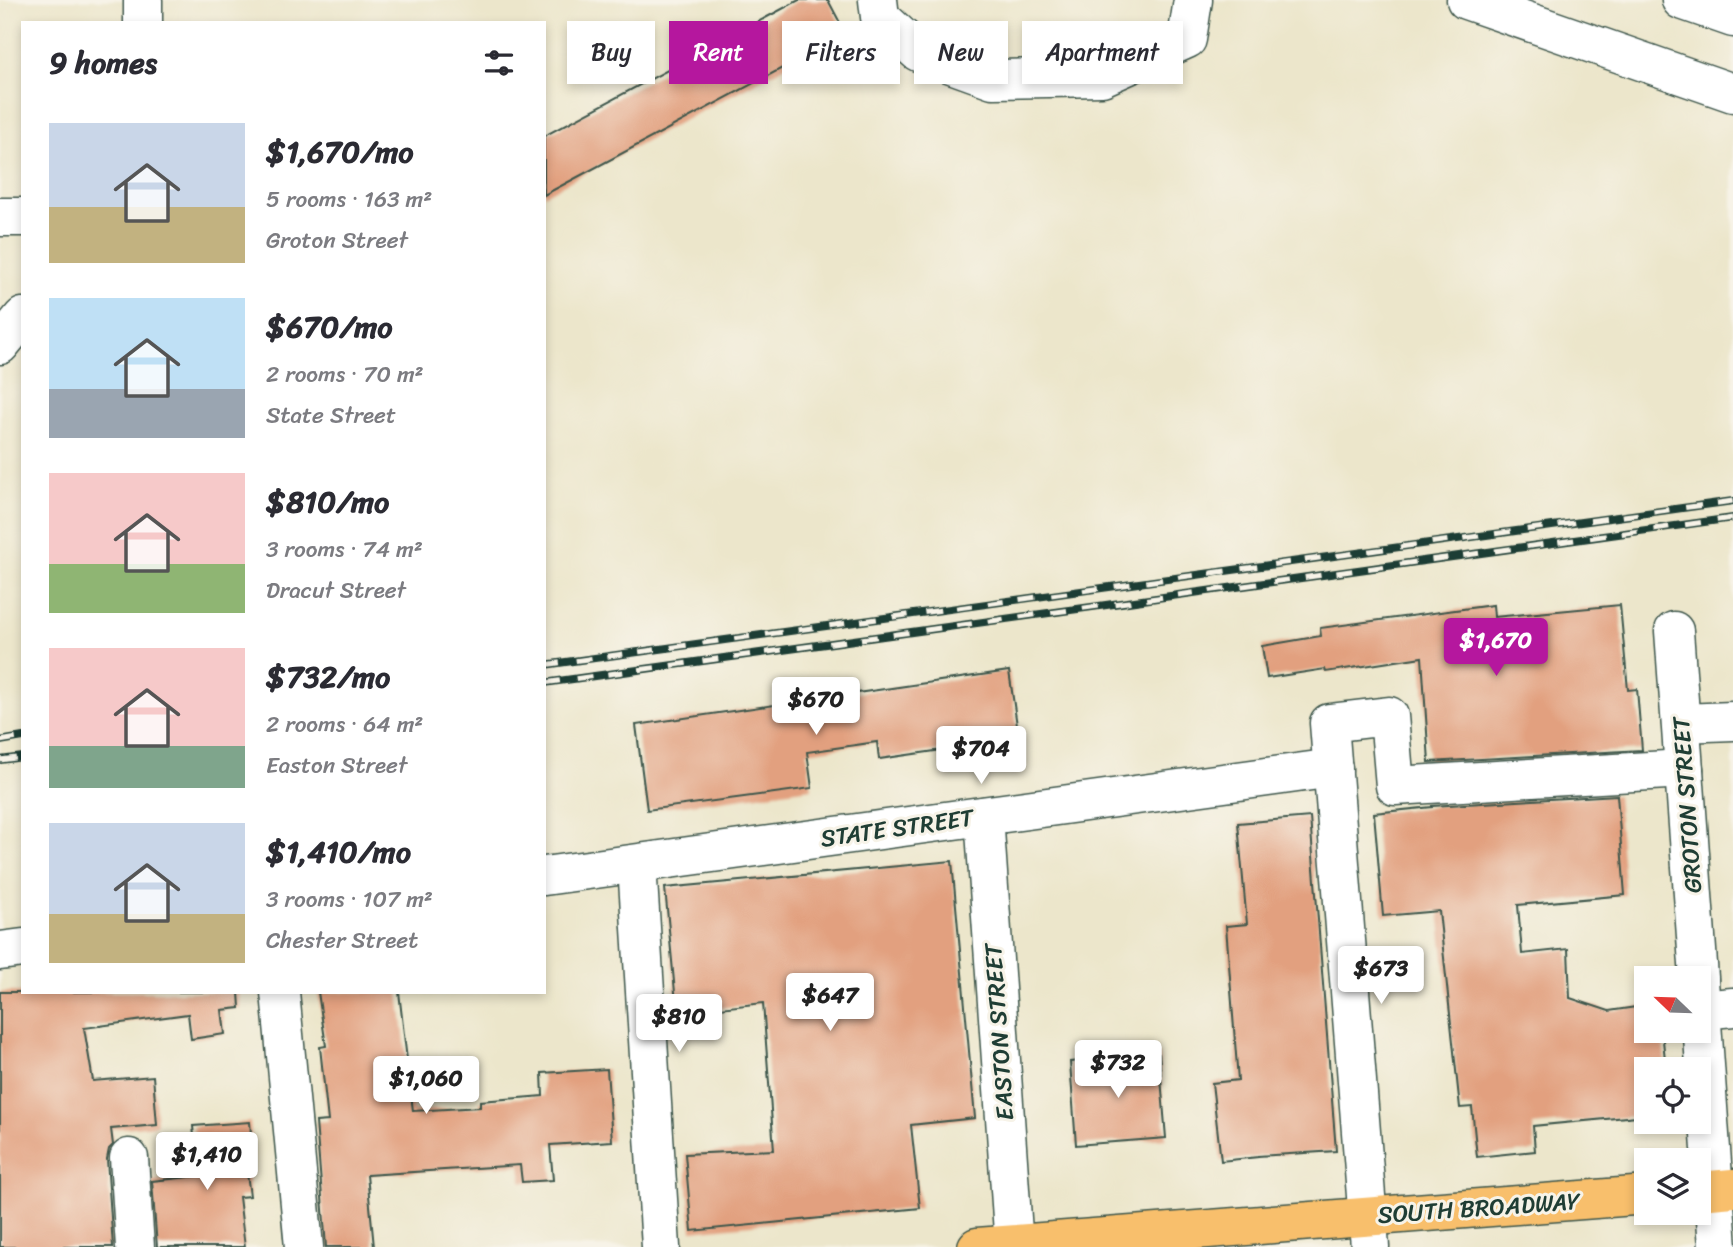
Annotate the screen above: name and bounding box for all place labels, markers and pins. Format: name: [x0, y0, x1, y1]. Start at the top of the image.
pin: $1,670: [1439, 618, 1553, 678]
pin: $670: [775, 678, 857, 737]
pin: $704: [940, 726, 1022, 786]
pin: $673: [1340, 946, 1422, 1006]
pin: $647: [789, 974, 871, 1033]
pin: $810: [638, 995, 720, 1054]
pin: $732: [1077, 1040, 1159, 1100]
pin: $1,060: [369, 1056, 483, 1116]
pin: $1,410: [150, 1132, 264, 1192]

